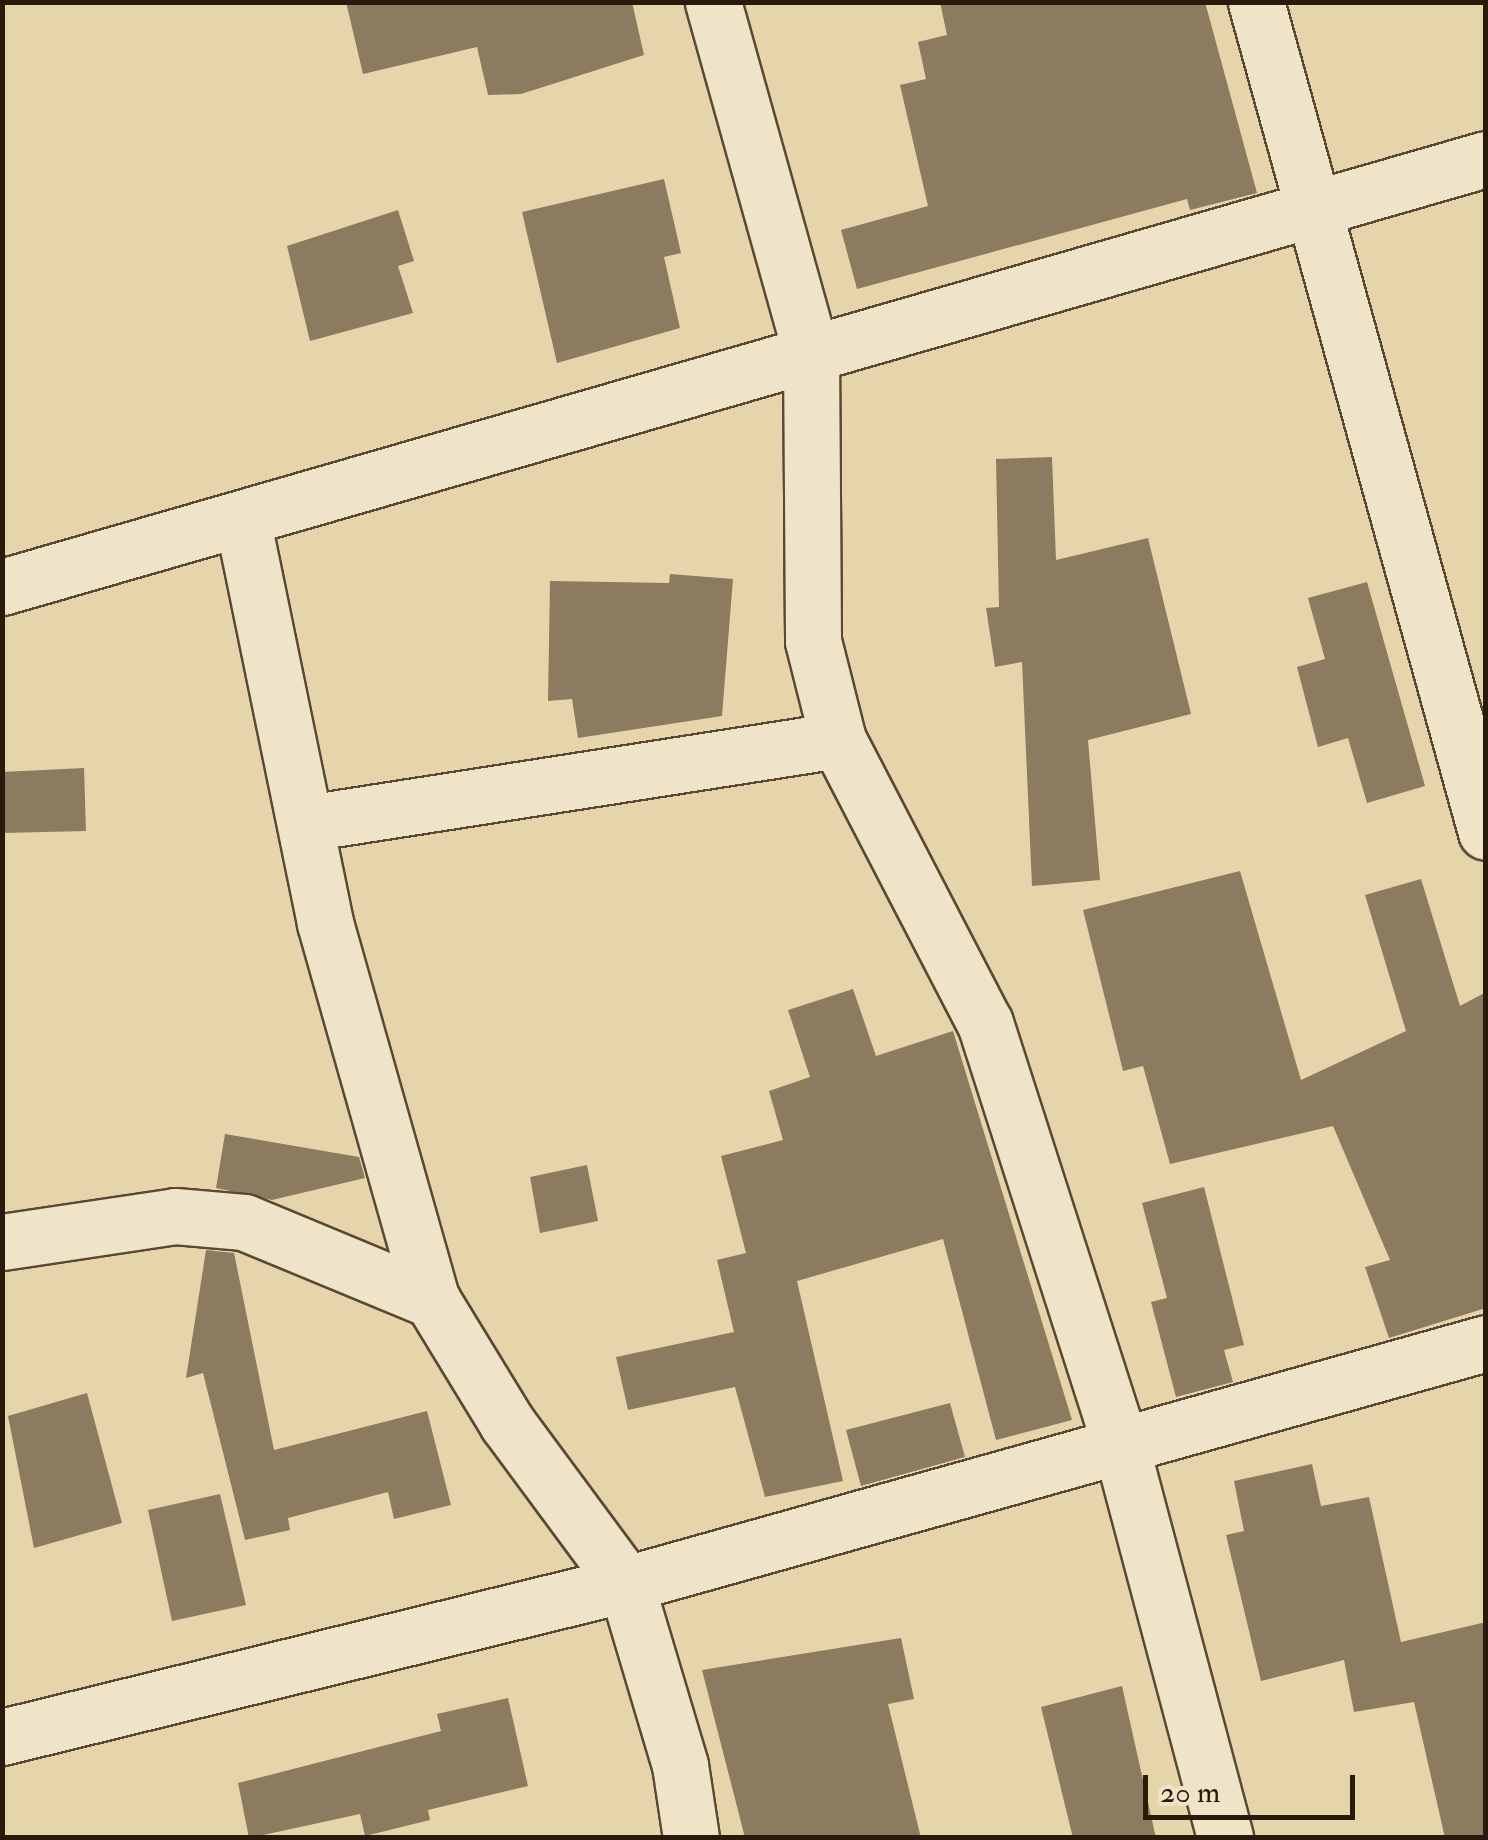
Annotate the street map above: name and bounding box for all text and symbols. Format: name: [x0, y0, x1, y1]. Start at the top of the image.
scale bar: [1148, 1755, 1360, 1817]
text: 20 m: [1160, 1774, 1220, 1811]

